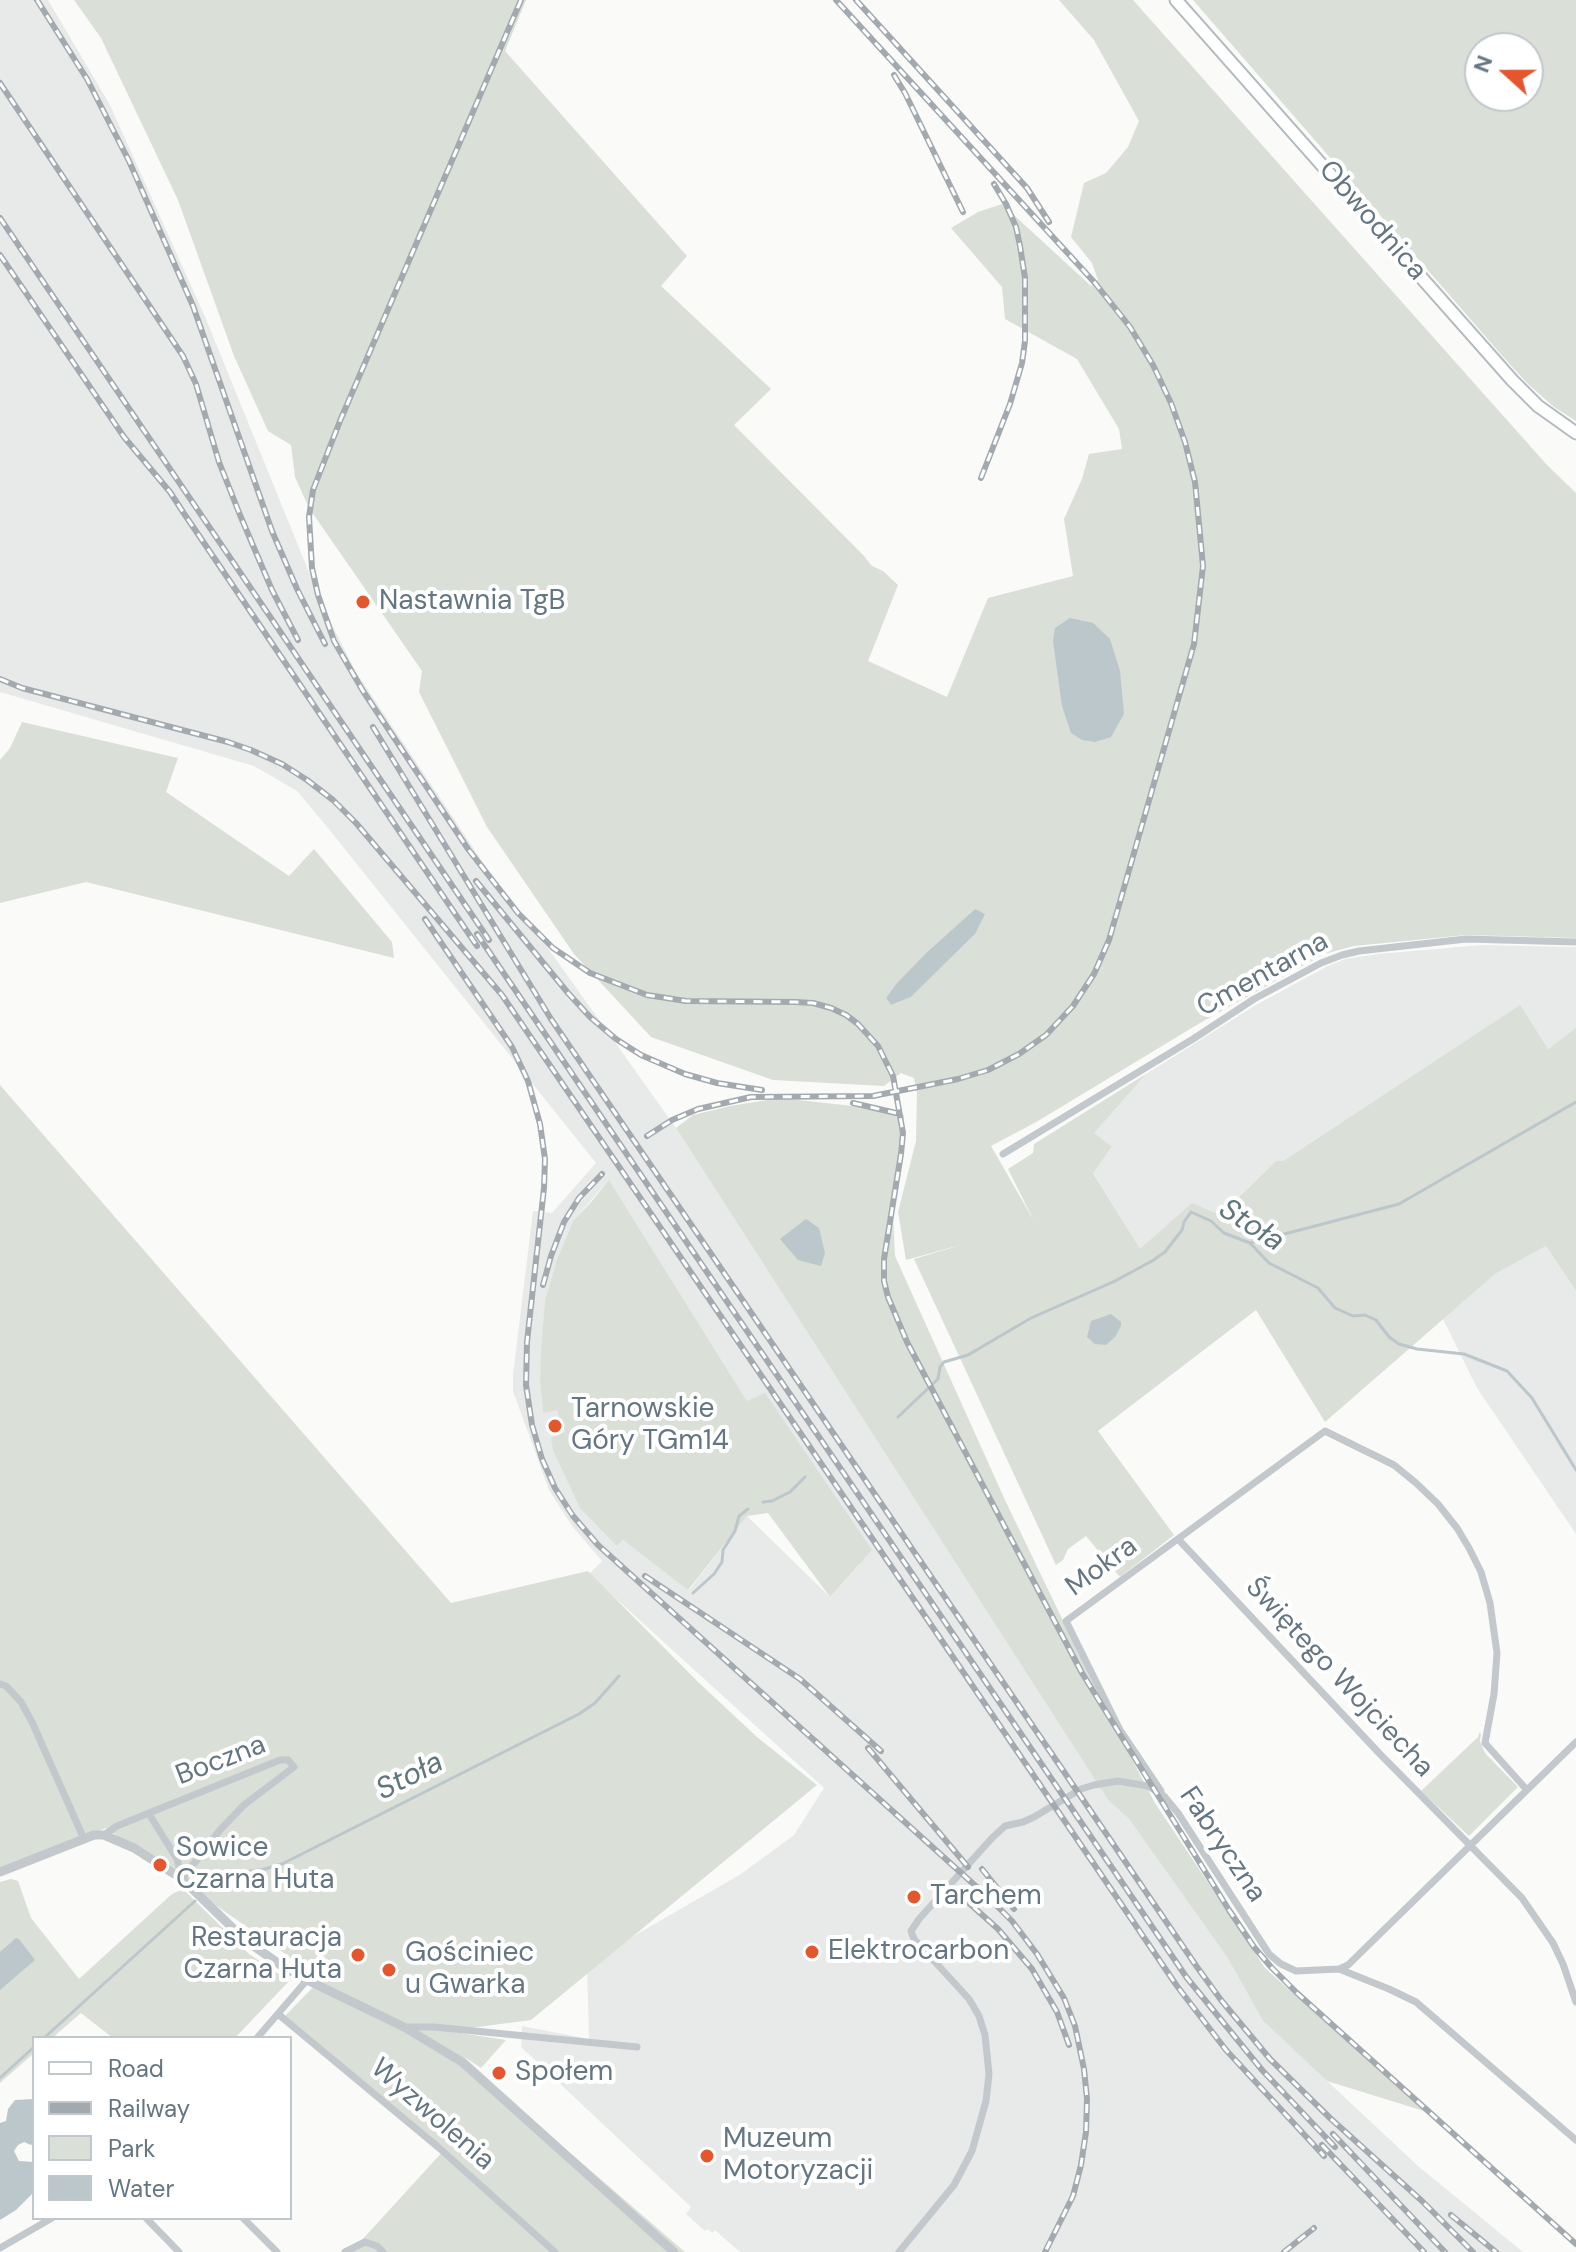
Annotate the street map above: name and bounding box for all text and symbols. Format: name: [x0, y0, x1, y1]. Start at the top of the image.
north arrow: [1464, 32, 1544, 112]
text: N: [1467, 51, 1499, 77]
street label: Obwodnica: [1311, 154, 1433, 288]
place label: Nastawnia TgB: [379, 585, 565, 619]
marker: Nastawnia TgB: [354, 593, 372, 611]
street label: Cmentarna: [1192, 925, 1334, 1025]
water label: Stoła: [1212, 1192, 1290, 1260]
place label: Tarnowskie Góry TGm14: [571, 1393, 729, 1459]
marker: Tarnowskie Góry TGm14: [546, 1417, 564, 1435]
street label: Mokra: [1060, 1530, 1144, 1604]
street label: Świętego Wojciecha: [1238, 1571, 1440, 1785]
street label: Boczna: [171, 1729, 271, 1793]
water label: Stoła: [370, 1745, 450, 1809]
street label: Fabryczna: [1171, 1781, 1273, 1909]
place label: Sowice Czarna Huta: [176, 1832, 335, 1898]
marker: Sowice Czarna Huta: [151, 1856, 169, 1874]
place label: Tarchem: [930, 1880, 1042, 1914]
marker: Tarchem: [905, 1888, 923, 1906]
place label: Restauracja Czarna Huta: [183, 1922, 342, 1988]
place label: Elektrocarbon: [828, 1935, 1009, 1969]
place label: Gościniec u Gwarka: [405, 1937, 534, 2003]
marker: Elektrocarbon: [803, 1943, 821, 1961]
marker: Restauracja Czarna Huta: [349, 1946, 367, 1964]
marker: Gościniec u Gwarka: [380, 1961, 398, 1979]
legend: [32, 2036, 292, 2220]
street label: Wyzwolenia: [363, 2052, 501, 2178]
text: Road: [108, 2053, 164, 2084]
place label: Społem: [515, 2056, 613, 2090]
marker: Społem: [490, 2064, 508, 2082]
text: Railway: [108, 2093, 190, 2124]
place label: Muzeum Motoryzacji: [723, 2123, 873, 2189]
text: Park: [108, 2133, 155, 2164]
marker: Muzeum Motoryzacji: [698, 2147, 716, 2165]
text: Water: [108, 2173, 174, 2204]

